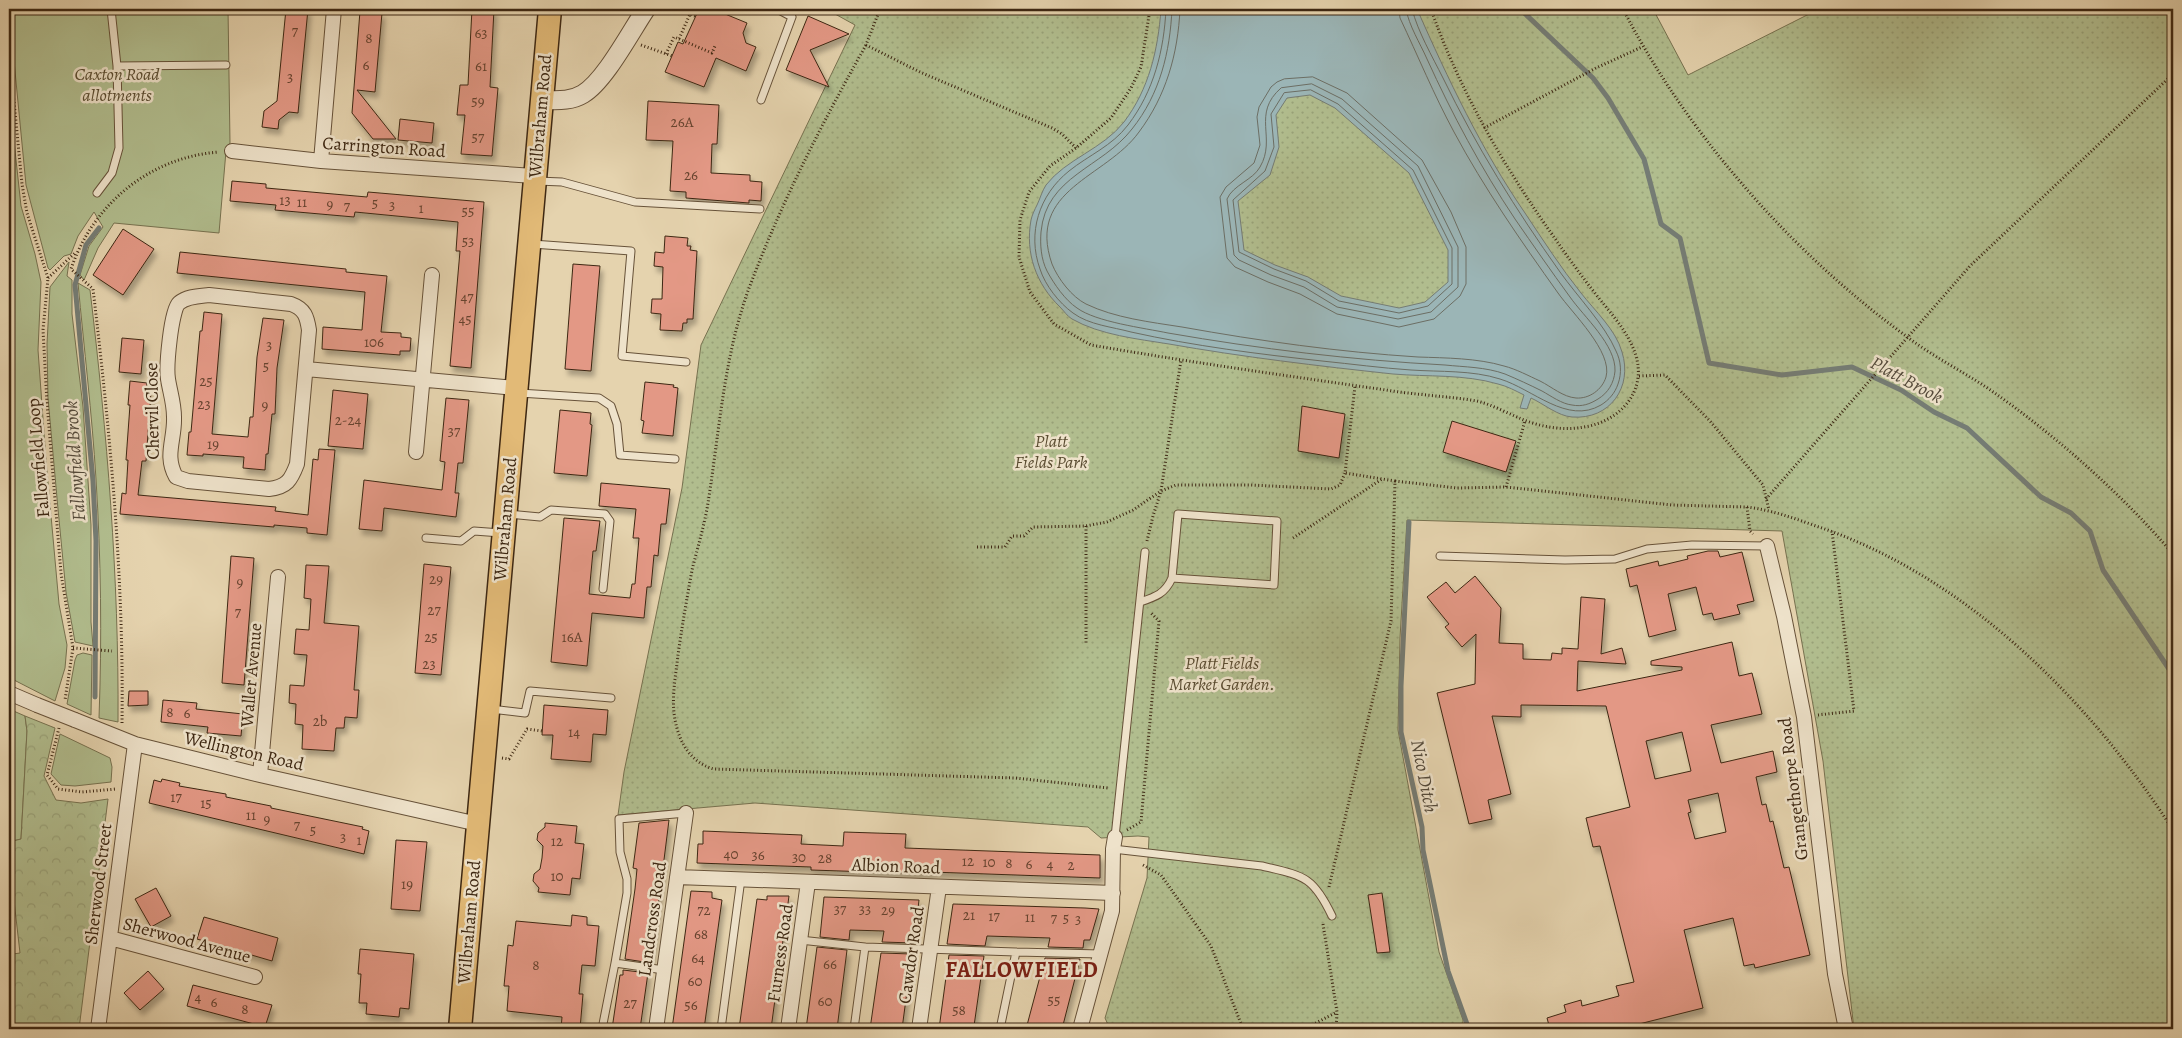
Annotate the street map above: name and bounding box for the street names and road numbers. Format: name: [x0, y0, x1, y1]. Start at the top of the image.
street label: Wilbraham Road: [523, 53, 557, 180]
street label: Carrington Road: [322, 131, 447, 163]
street label: Chervil Close: [139, 362, 165, 460]
street label: Fallowfield Loop: [21, 397, 55, 519]
street label: Wilbraham Road: [488, 456, 522, 583]
street label: Waller Avenue: [234, 622, 268, 729]
street label: Grangethorpe Road: [1772, 716, 1814, 862]
street label: Wellington Road: [181, 725, 306, 776]
street label: Sherwood Street: [79, 822, 117, 946]
street label: Albion Road: [850, 852, 941, 880]
street label: Wilbraham Road: [452, 859, 486, 986]
street label: Landcross Road: [632, 860, 672, 978]
street label: Furness Road: [761, 902, 799, 1004]
street label: Cawdor Road: [892, 904, 930, 1005]
street label: Sherwood Avenue: [120, 911, 254, 969]

